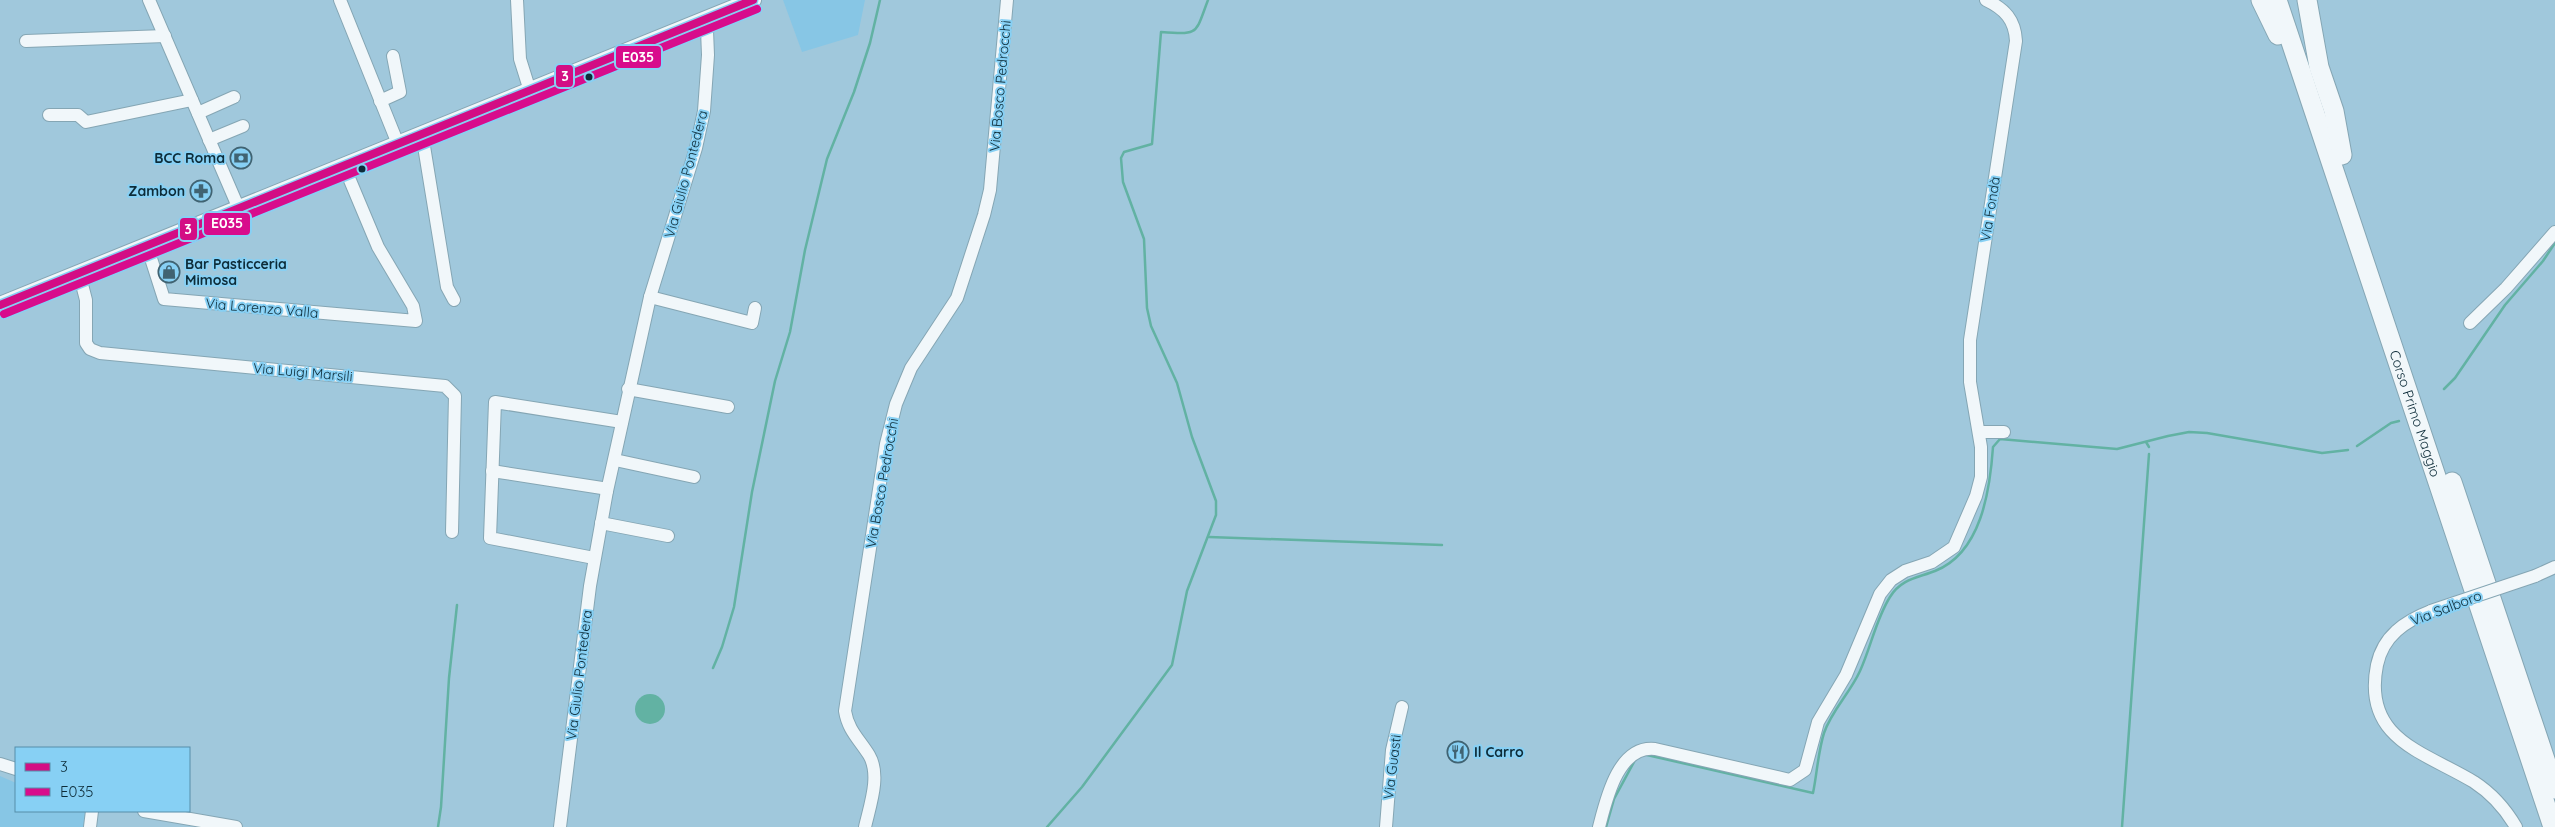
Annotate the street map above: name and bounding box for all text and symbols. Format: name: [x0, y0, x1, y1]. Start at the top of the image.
street label: Via Bosco Pedrocchi: [985, 20, 1015, 152]
line badge: E035: [615, 45, 662, 69]
text: E035: [622, 48, 654, 66]
line badge: 3: [555, 64, 574, 88]
text: 3: [561, 67, 569, 85]
unlabelled marker: [584, 72, 594, 82]
street label: Via Giulio Pontedera: [660, 108, 712, 240]
bank icon: BCC Roma: [229, 146, 253, 170]
place label: BCC Roma: [154, 149, 225, 167]
unlabelled marker: [357, 164, 367, 174]
street label: Via Fondà: [1976, 175, 2004, 243]
pharmacy icon: Zambon: [189, 179, 213, 203]
place label: Zambon: [128, 182, 185, 200]
line badge: E035: [203, 212, 251, 236]
text: E035: [211, 214, 243, 232]
line badge: 3: [179, 217, 198, 241]
text: 3: [184, 220, 192, 238]
place label: Bar Pasticceria Mimosa: [185, 255, 287, 289]
shop icon: Bar Pasticceria Mimosa: [157, 260, 181, 284]
street label: Via Lorenzo Valla: [205, 294, 319, 322]
street label: Corso Primo Maggio: [2385, 348, 2445, 479]
street label: Via Luigi Marsili: [252, 359, 354, 385]
street label: Via Bosco Pedrocchi: [862, 417, 902, 549]
street label: Via Salboro: [2408, 586, 2484, 630]
street label: Via Giulio Pontedera: [562, 609, 596, 741]
street label: Via Guasti: [1379, 734, 1405, 800]
restaurant icon: Il Carro: [1446, 740, 1470, 764]
place label: Il Carro: [1474, 743, 1524, 761]
legend: [15, 747, 190, 812]
text: 3: [60, 757, 68, 776]
text: E035: [60, 782, 93, 801]

